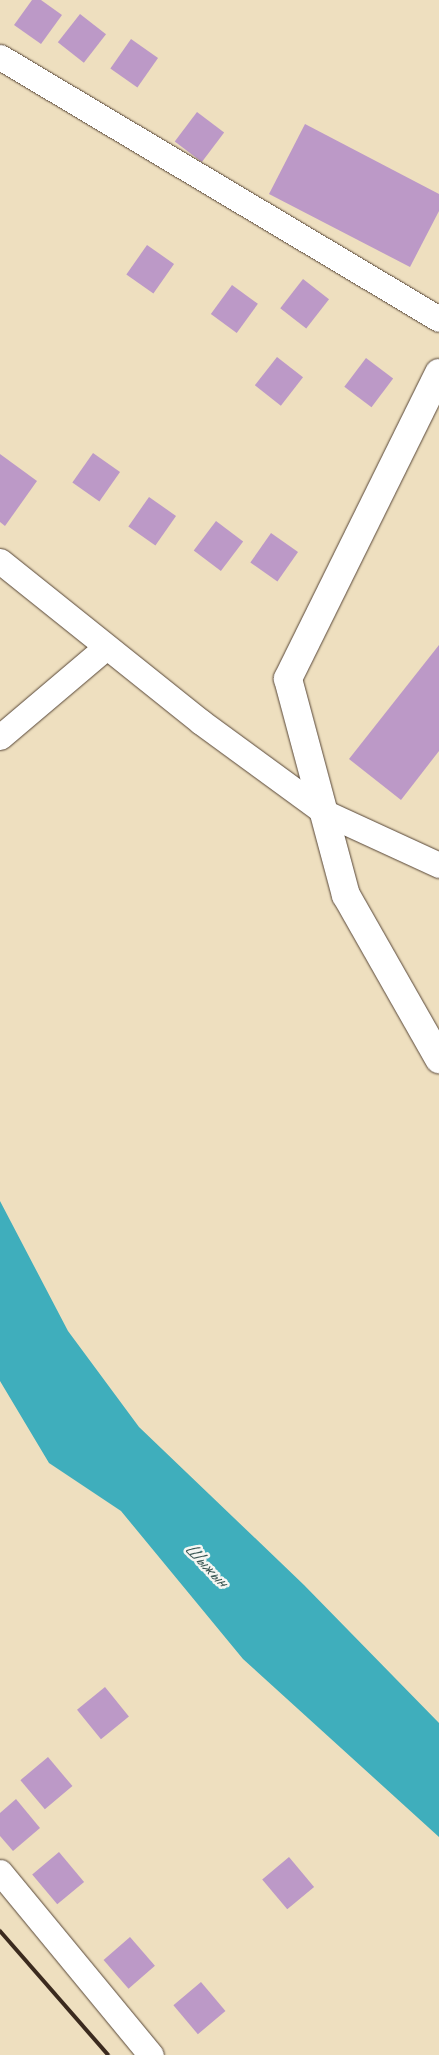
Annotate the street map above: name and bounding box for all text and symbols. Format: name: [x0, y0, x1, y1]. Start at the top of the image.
water label: Шыжын: [179, 1538, 233, 1592]

